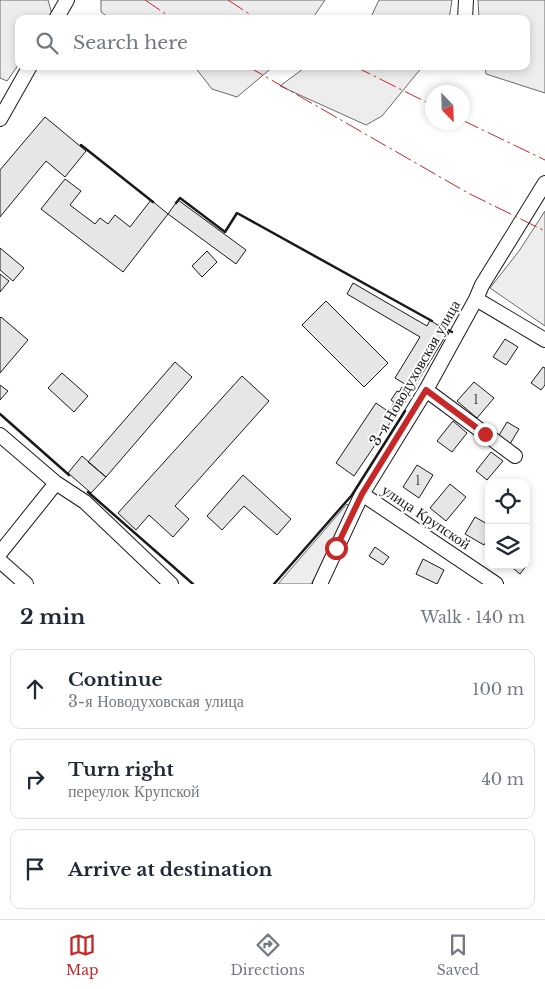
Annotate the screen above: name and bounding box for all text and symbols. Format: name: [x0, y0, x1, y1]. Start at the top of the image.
search box: [15, 15, 530, 70]
icon: search: [33, 29, 61, 57]
text: Search here: [73, 31, 188, 54]
north arrow: [425, 85, 470, 130]
street label: 3-я Новодуховская улица: [365, 296, 464, 449]
house number: 1: [473, 392, 479, 407]
route end: [474, 423, 497, 446]
house number: 1: [415, 473, 421, 488]
map controls: [485, 479, 530, 569]
button: locate: [485, 479, 530, 524]
street label: улица Крупской: [378, 480, 474, 553]
button: layers: [485, 524, 530, 569]
route start: [325, 537, 348, 560]
text: 2 min: [20, 604, 85, 630]
text: Walk · 140 m: [420, 607, 525, 627]
text: Continue: [68, 668, 163, 691]
icon: ahead: [21, 675, 49, 703]
text: 100 m: [472, 679, 524, 699]
text: 3-я Новодуховская улица: [68, 691, 244, 711]
text: Turn right: [68, 758, 174, 781]
icon: right: [21, 765, 49, 793]
text: 40 m: [481, 769, 524, 789]
text: переулок Крупской: [68, 781, 200, 801]
icon: arrive: [21, 855, 49, 883]
text: Arrive at destination: [68, 858, 272, 881]
tab: Map: [66, 931, 99, 979]
tab: Directions: [230, 931, 305, 979]
tab: Saved: [437, 931, 479, 979]

